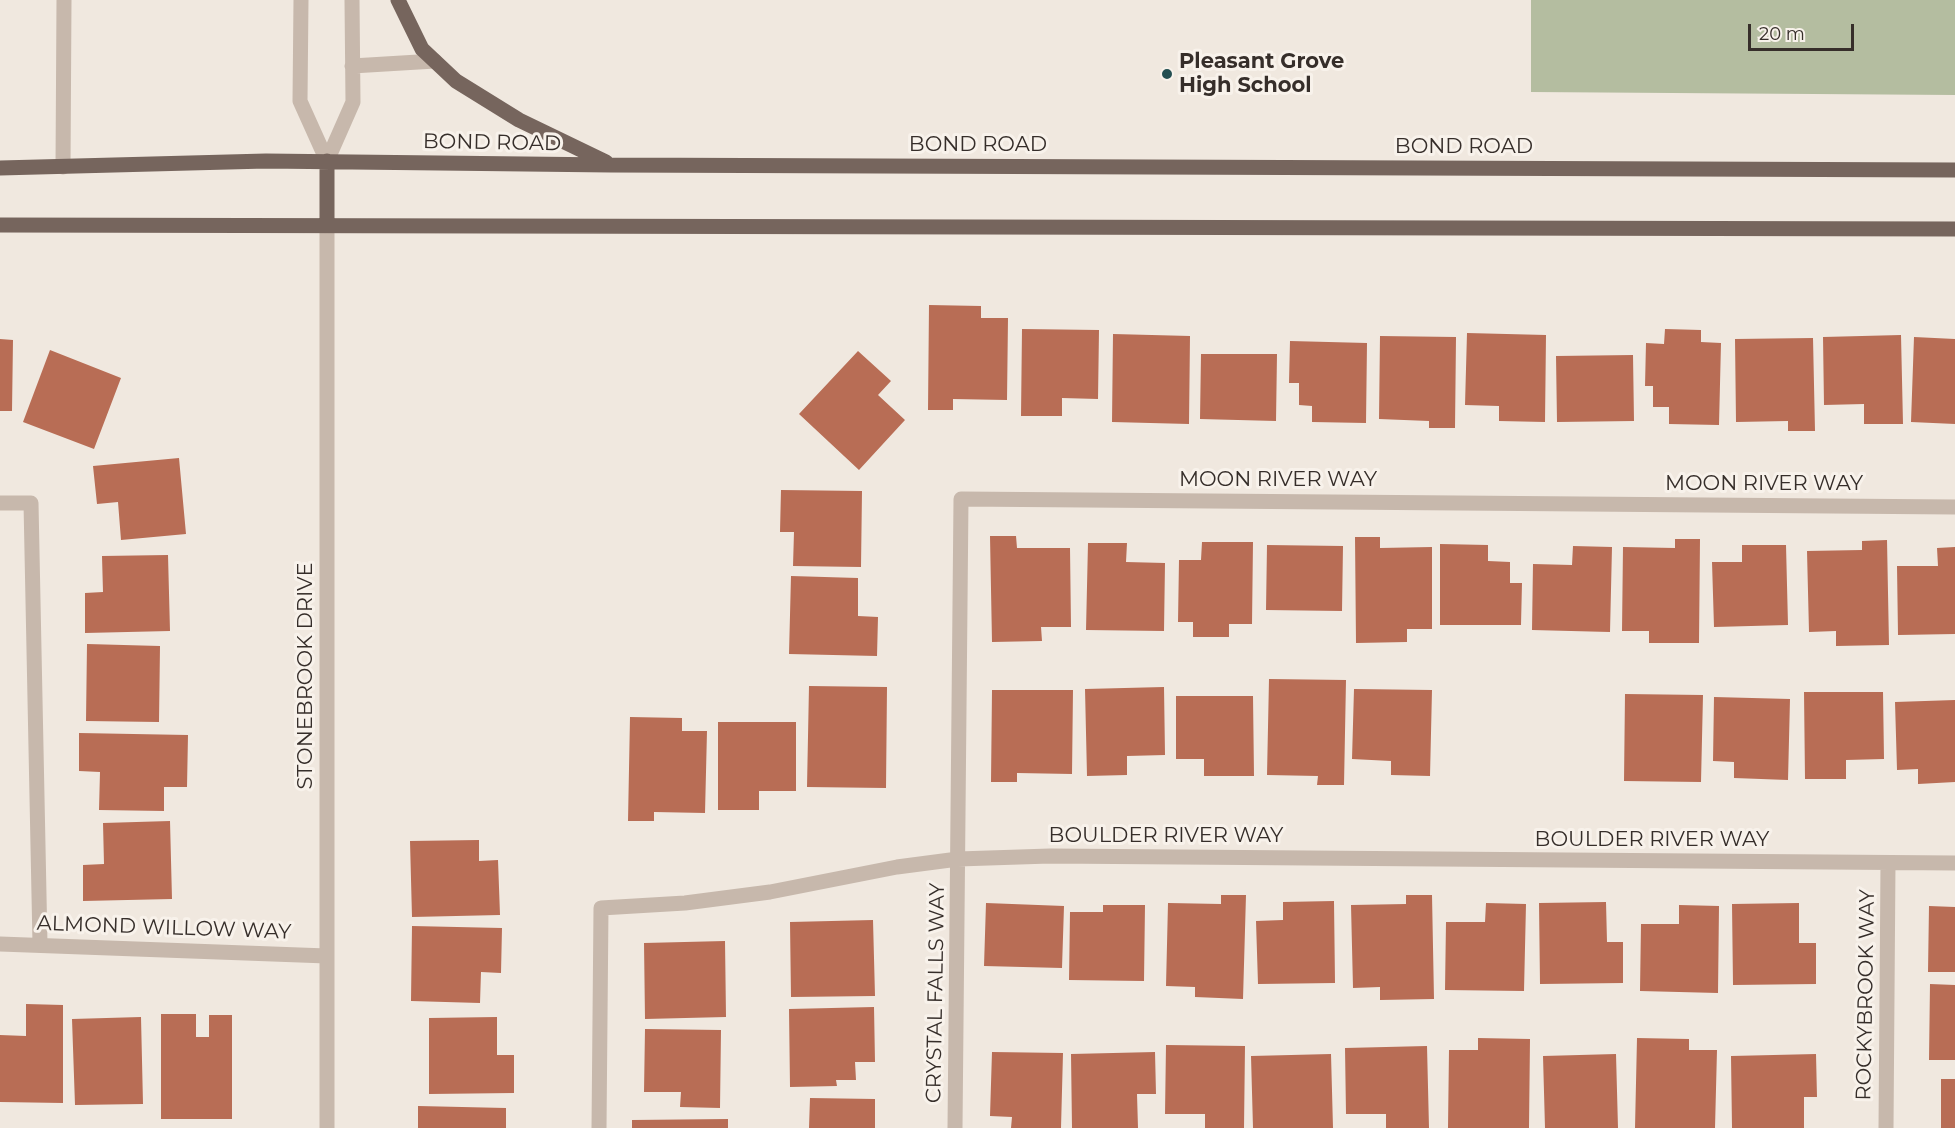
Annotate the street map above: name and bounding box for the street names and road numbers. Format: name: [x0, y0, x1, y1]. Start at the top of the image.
street label: BOND ROAD: [423, 129, 561, 157]
street label: BOND ROAD: [909, 132, 1047, 158]
street label: BOND ROAD: [1395, 134, 1533, 160]
street label: MOON RIVER WAY: [1179, 467, 1377, 493]
street label: MOON RIVER WAY: [1665, 471, 1863, 497]
street label: STONEBROOK DRIVE: [293, 563, 319, 789]
street label: BOULDER RIVER WAY: [1049, 823, 1283, 849]
street label: BOULDER RIVER WAY: [1535, 827, 1769, 853]
street label: CRYSTAL FALLS WAY: [921, 883, 951, 1103]
street label: ROCKYBROOK WAY: [1852, 889, 1880, 1101]
street label: ALMOND WILLOW WAY: [36, 911, 292, 945]

